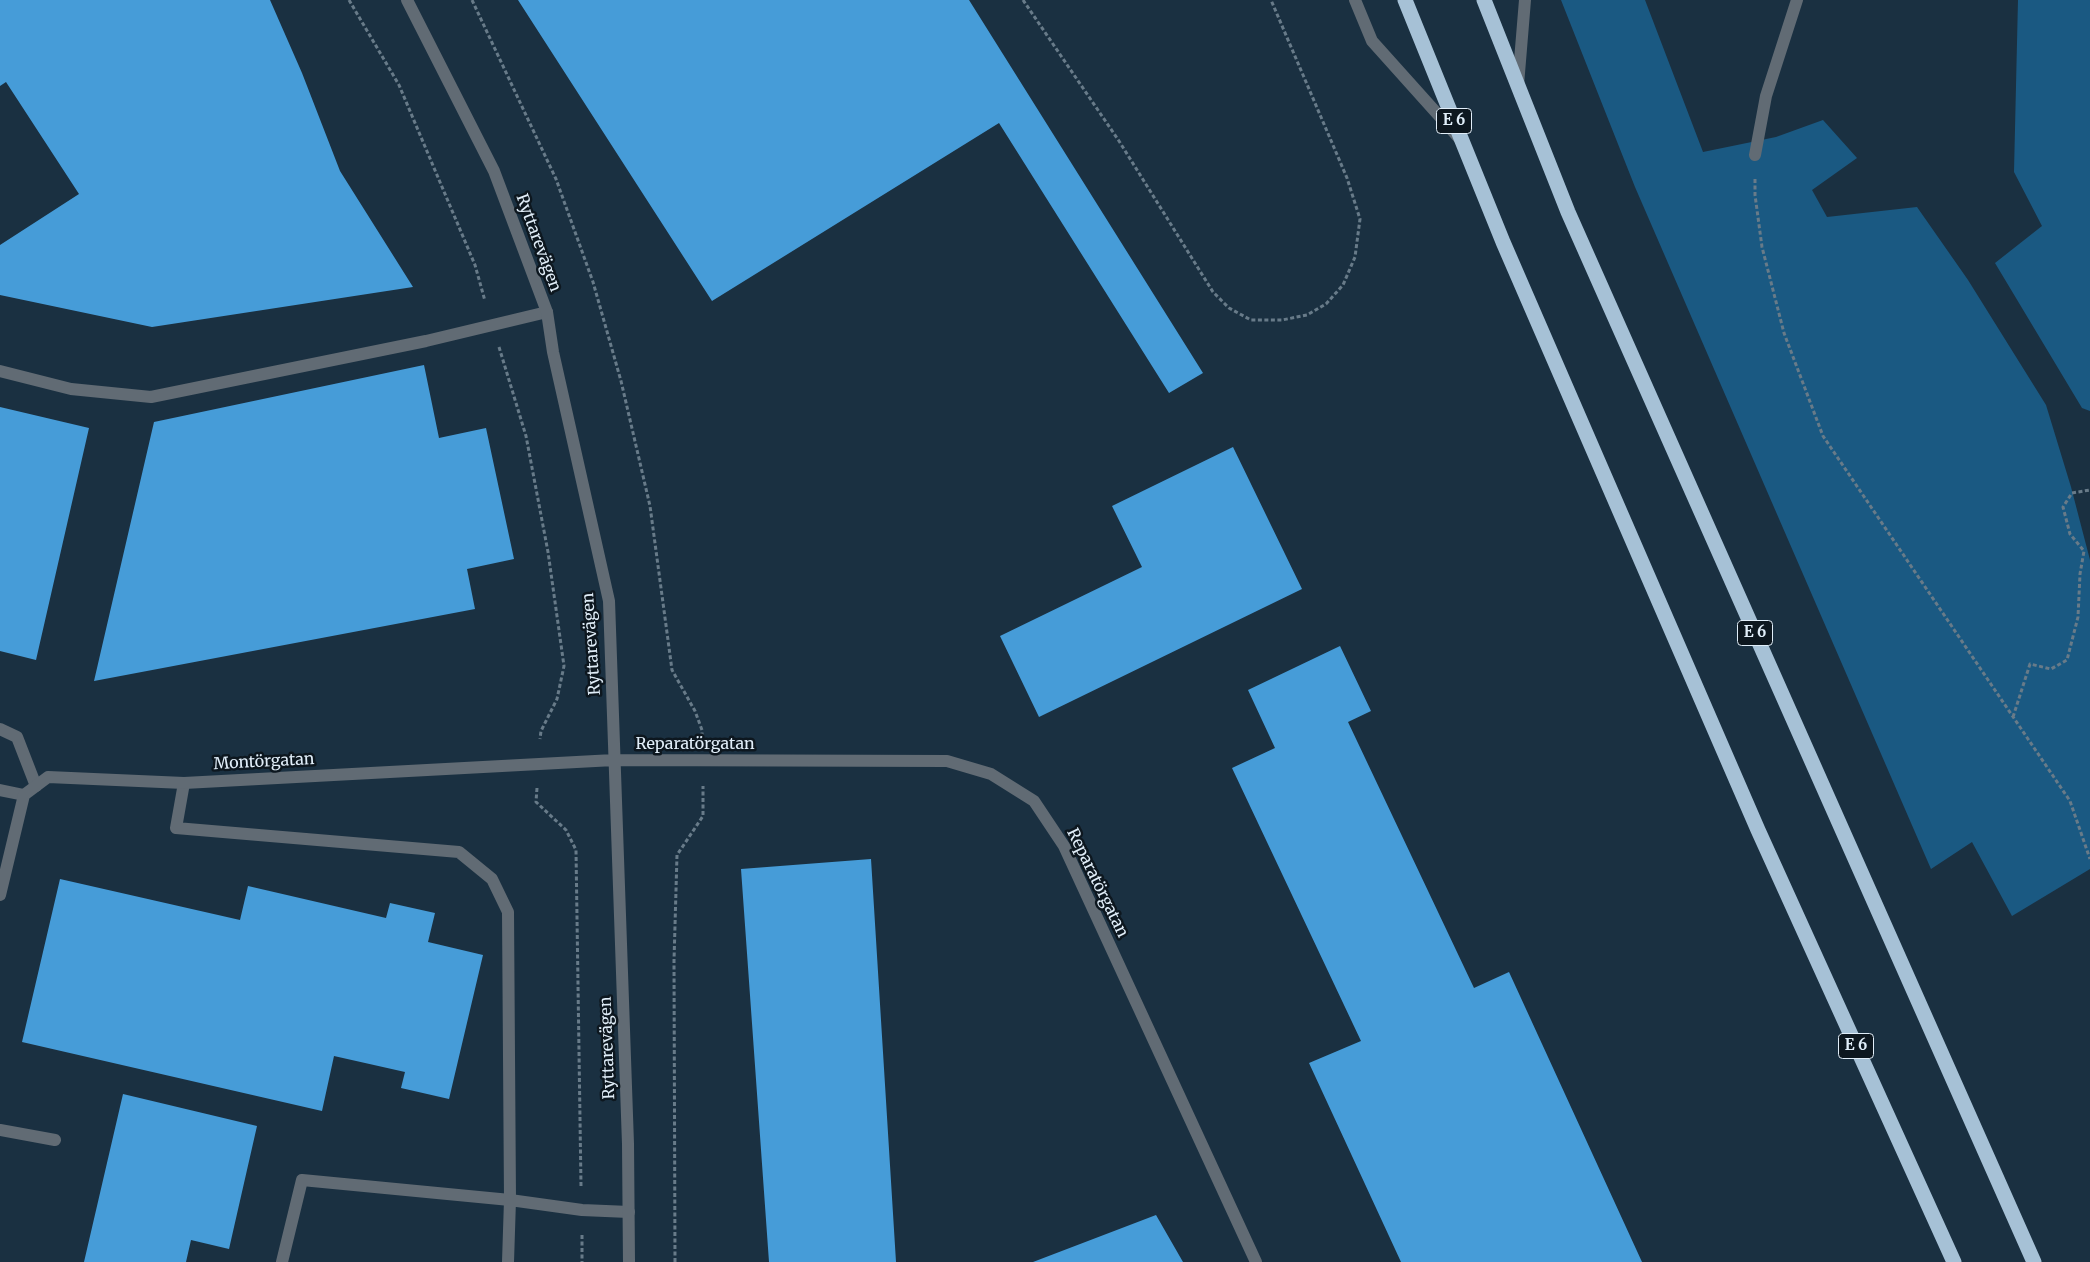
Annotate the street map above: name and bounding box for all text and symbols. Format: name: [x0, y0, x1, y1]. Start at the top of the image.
road number: E 6: [1436, 108, 1472, 134]
street label: Ryttarevägen: [511, 191, 565, 295]
street label: Ryttarevägen: [579, 592, 605, 696]
road number: E 6: [1738, 620, 1772, 646]
street label: Reparatörgatan: [635, 734, 755, 754]
street label: Montörgatan: [213, 750, 315, 774]
street label: Reparatörgatan: [1062, 825, 1132, 941]
street label: Ryttarevägen: [597, 996, 619, 1100]
road number: E 6: [1838, 1034, 1874, 1058]

